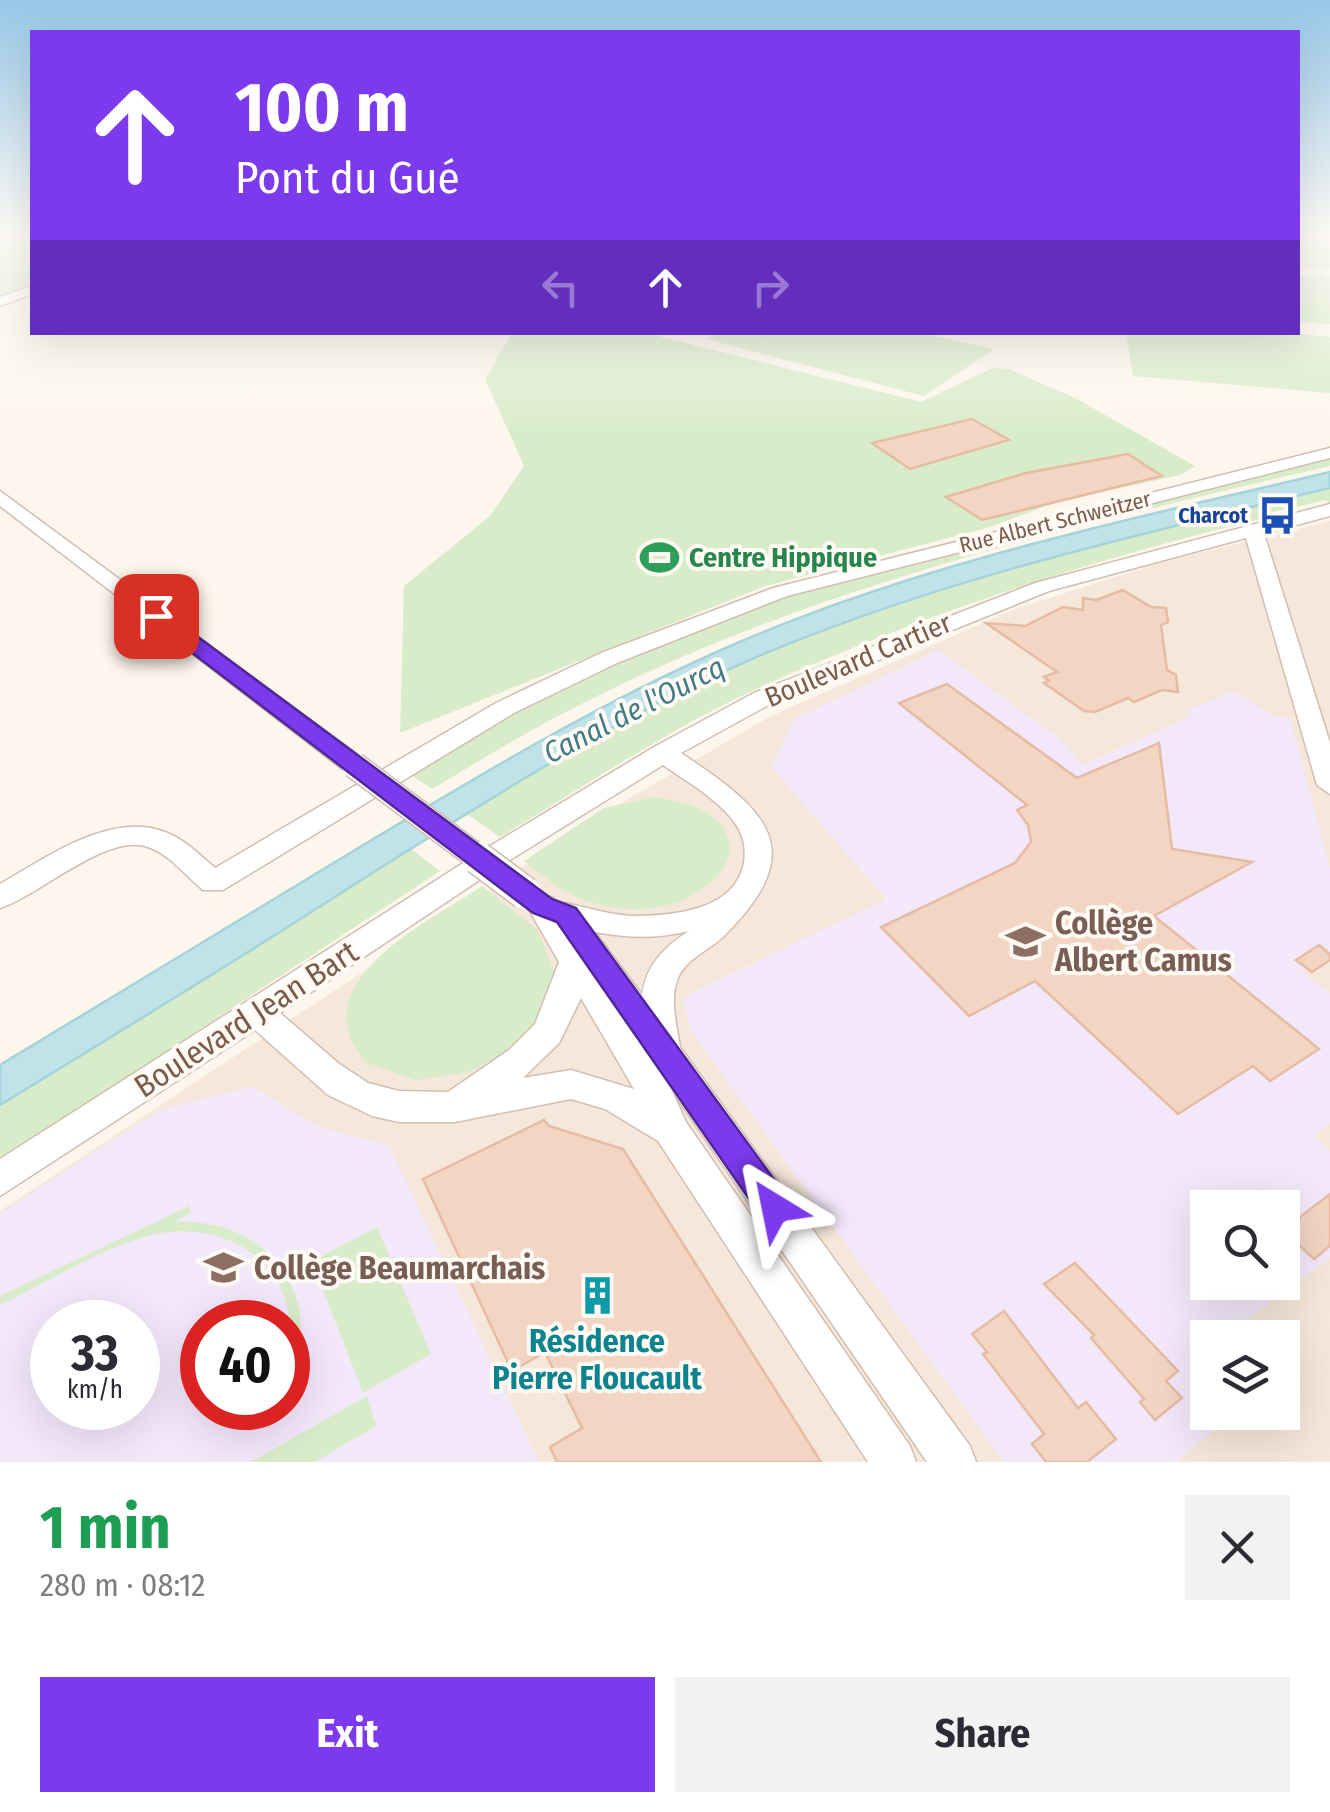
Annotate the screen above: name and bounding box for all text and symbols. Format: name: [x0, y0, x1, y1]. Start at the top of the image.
text: 100 m: [235, 66, 409, 150]
icon: ahead: [70, 70, 200, 200]
text: Pont du Gué: [235, 151, 460, 205]
icon: left: [533, 260, 588, 315]
icon: ahead: [638, 260, 693, 315]
icon: right: [743, 260, 798, 315]
street label: Rue Albert Schweitzer: [956, 485, 1154, 559]
bus stop icon: Charcot: [1257, 494, 1299, 536]
place label: Charcot: [1178, 502, 1248, 529]
sports icon: Centre Hippique: [638, 536, 680, 578]
place label: Centre Hippique: [689, 541, 877, 574]
pin: [114, 574, 199, 659]
icon: arrive: [129, 589, 184, 644]
street label: Boulevard Cartier: [760, 606, 956, 714]
water label: Canal de l'Ourcq: [537, 649, 731, 771]
place label: Collège Albert Camus: [1054, 904, 1232, 979]
school or university icon: Collège Albert Camus: [1004, 920, 1046, 962]
street label: Boulevard Jean Bart: [127, 932, 365, 1105]
position arrow: [723, 1156, 827, 1260]
map controls: [1190, 1190, 1300, 1430]
button: search: [1190, 1190, 1300, 1300]
school or university icon: Collège Beaumarchais: [203, 1247, 245, 1289]
place label: Collège Beaumarchais: [254, 1249, 545, 1287]
building icon: Résidence Pierre Floucault: [576, 1275, 618, 1317]
speed limit sign: 40: [180, 1300, 310, 1430]
button: layers: [1190, 1320, 1300, 1430]
place label: Résidence Pierre Floucault: [492, 1322, 702, 1397]
text: 33: [71, 1323, 119, 1383]
text: km/h: [67, 1375, 123, 1405]
text: 1 min: [40, 1492, 171, 1564]
button: close: [1185, 1495, 1290, 1600]
text: 280 m · 08:12: [40, 1566, 205, 1604]
button: Exit: [40, 1677, 655, 1792]
button: Share: [675, 1677, 1290, 1792]

